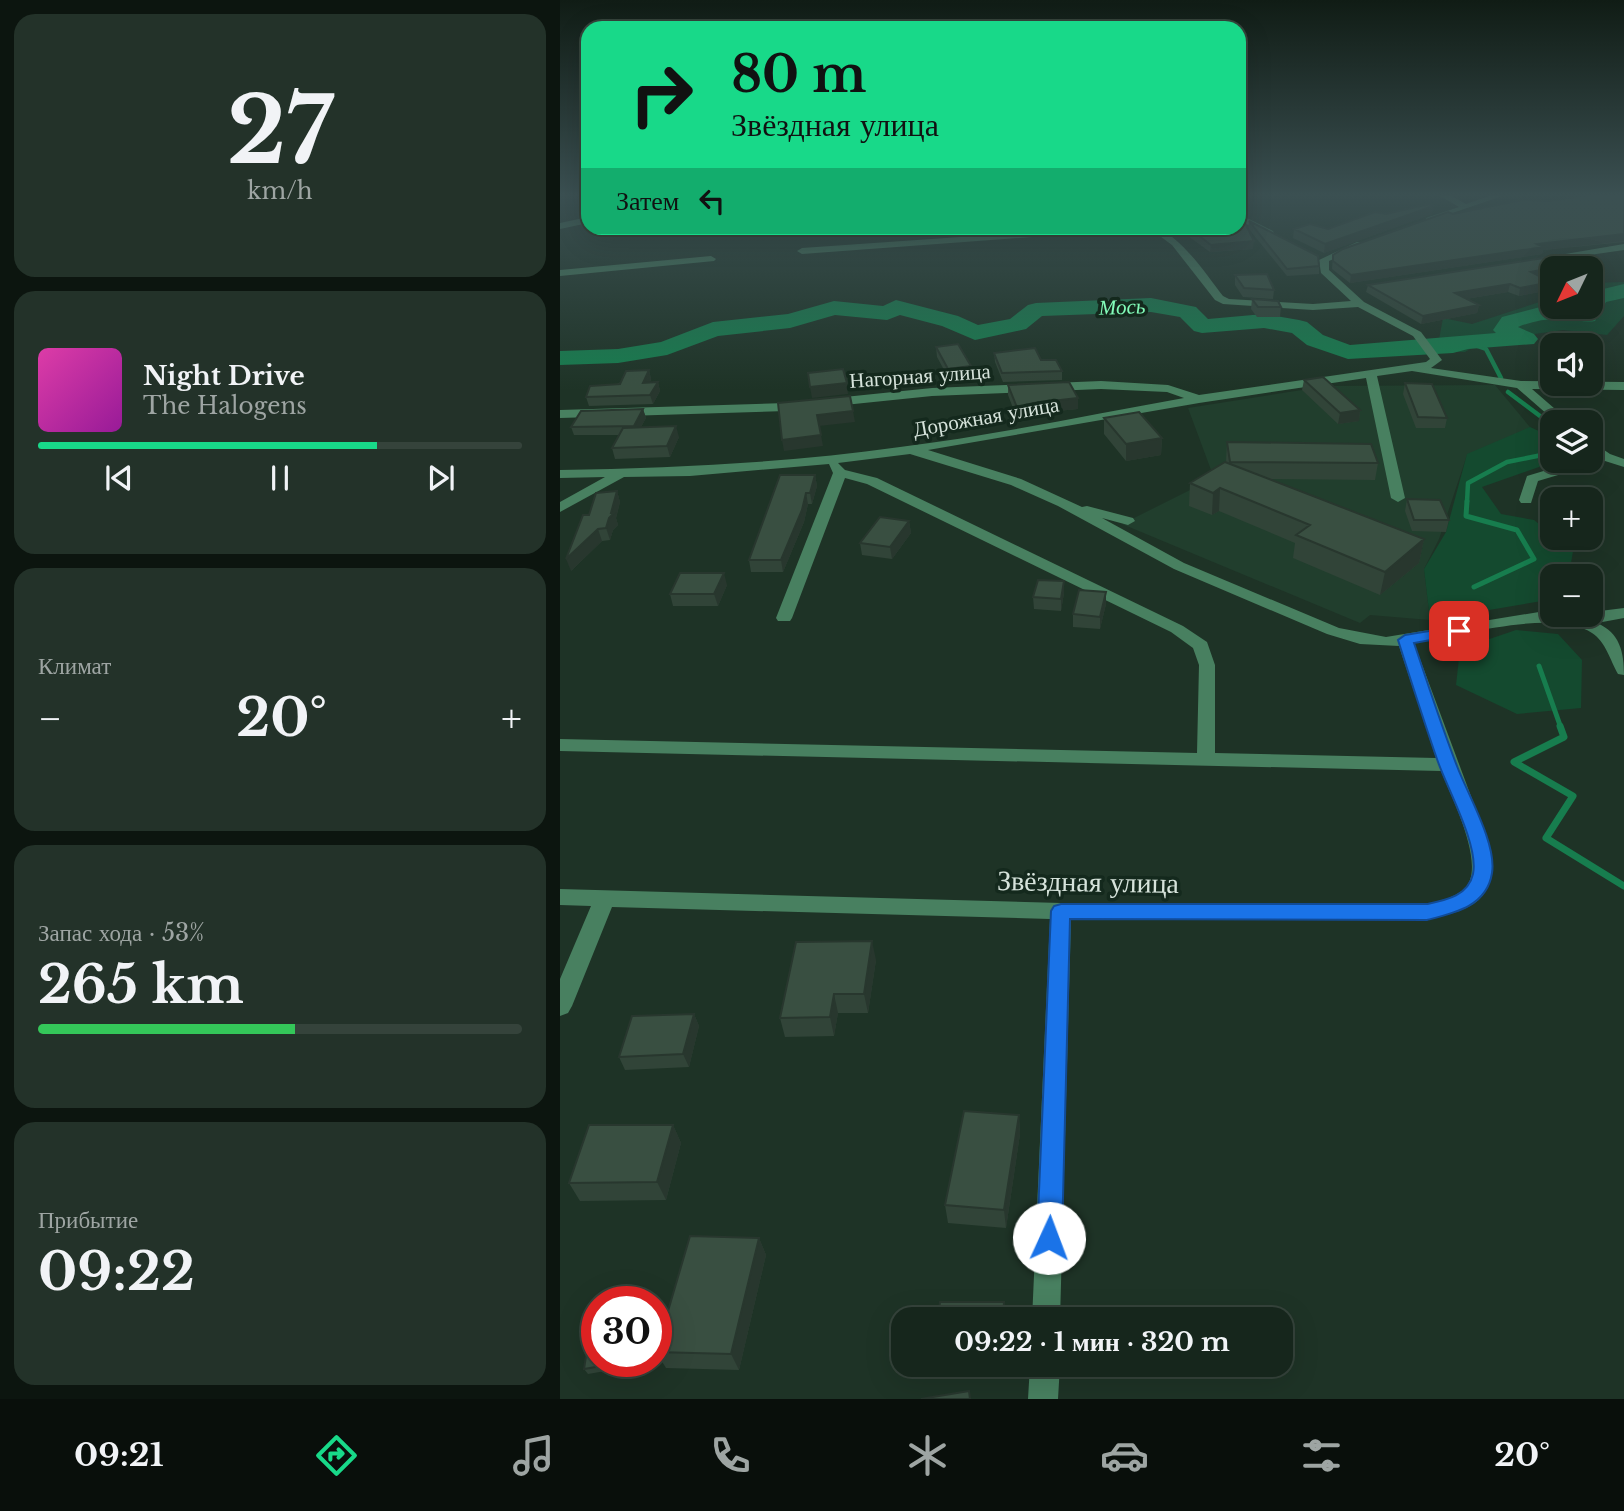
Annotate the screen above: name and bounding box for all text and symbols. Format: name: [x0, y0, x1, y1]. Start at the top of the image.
text: 80 m: [731, 44, 866, 105]
icon: right: [616, 49, 707, 140]
text: 27: [227, 75, 333, 188]
text: Звёздная улица: [731, 105, 939, 145]
text: km/h: [247, 177, 313, 205]
icon: left: [693, 182, 731, 220]
text: Затем: [616, 185, 679, 217]
north arrow: [1540, 256, 1603, 318]
map controls: [1540, 256, 1603, 627]
water label: Мось: [1097, 293, 1146, 321]
button: sound: [1540, 333, 1603, 396]
street label: Нагорная улица: [848, 358, 992, 394]
text: Night Drive: [143, 360, 305, 392]
street label: Дорожная улица: [911, 391, 1062, 443]
text: The Halogens: [143, 392, 307, 420]
button: layers: [1540, 410, 1603, 473]
icon: previous: [100, 459, 138, 497]
icon: pause: [261, 459, 299, 497]
icon: next: [422, 459, 460, 497]
button: +: [1540, 487, 1603, 550]
button: −: [1540, 564, 1603, 627]
pin: [1429, 601, 1489, 661]
icon: arrive: [1440, 612, 1478, 650]
text: Климат: [38, 652, 111, 680]
text: 20°: [236, 686, 327, 750]
text: −: [38, 695, 62, 742]
text: +: [501, 695, 522, 742]
street label: Звёздная улица: [997, 863, 1180, 901]
text: Запас хода · 53%: [38, 919, 205, 947]
text: 265 km: [38, 953, 244, 1017]
position arrow: [1012, 1201, 1086, 1275]
text: Прибытие: [38, 1206, 138, 1234]
text: 09:22: [38, 1240, 195, 1304]
speed limit sign: 30: [581, 1286, 672, 1377]
text: 09:22 · 1 мин · 320 m: [954, 1326, 1230, 1358]
icon: directions: [312, 1431, 361, 1480]
icon: music: [509, 1431, 558, 1480]
icon: phone: [706, 1431, 755, 1480]
icon: climate: [903, 1431, 952, 1480]
icon: car: [1100, 1431, 1149, 1480]
icon: filters: [1297, 1431, 1346, 1480]
text: 09:21: [74, 1435, 164, 1475]
text: 20°: [1494, 1435, 1550, 1475]

